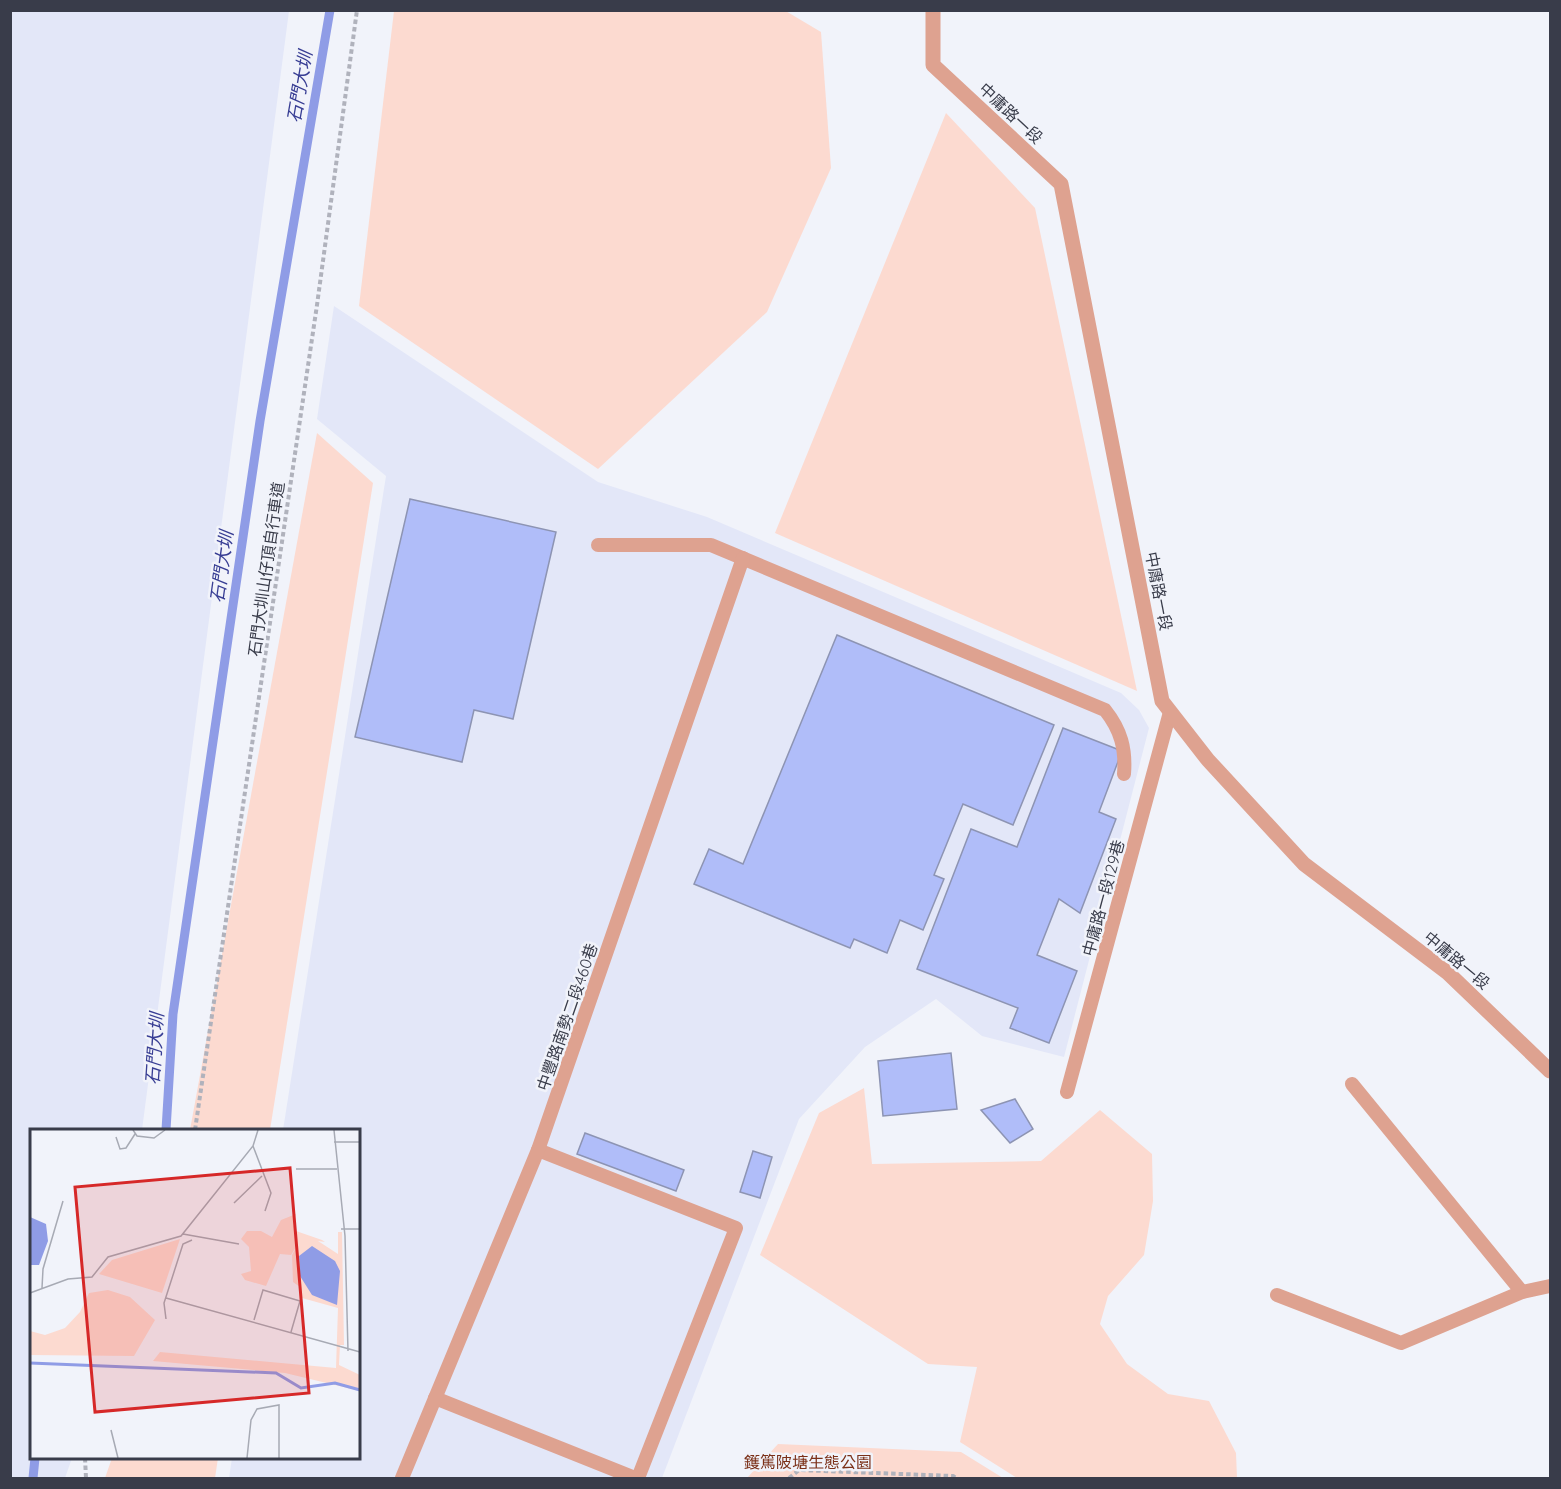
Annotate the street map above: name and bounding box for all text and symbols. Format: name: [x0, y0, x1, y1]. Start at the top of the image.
water label: 石門大圳: [282, 47, 318, 124]
street label: 中庸路一段: [975, 78, 1047, 148]
street label: 石門大圳山仔頂自行車道: [244, 480, 288, 658]
water label: 石門大圳: [205, 527, 238, 604]
street label: 中庸路一段: [1142, 550, 1176, 632]
street label: 中庸路一段129巷: [1078, 838, 1128, 958]
street label: 中庸路一段: [1420, 927, 1494, 993]
street label: 中豐路南勢二段460巷: [532, 941, 602, 1093]
water label: 石門大圳: [141, 1009, 169, 1086]
inset map: [30, 1129, 360, 1459]
park label: 鑊篤陂塘生態公園: [744, 1452, 872, 1472]

